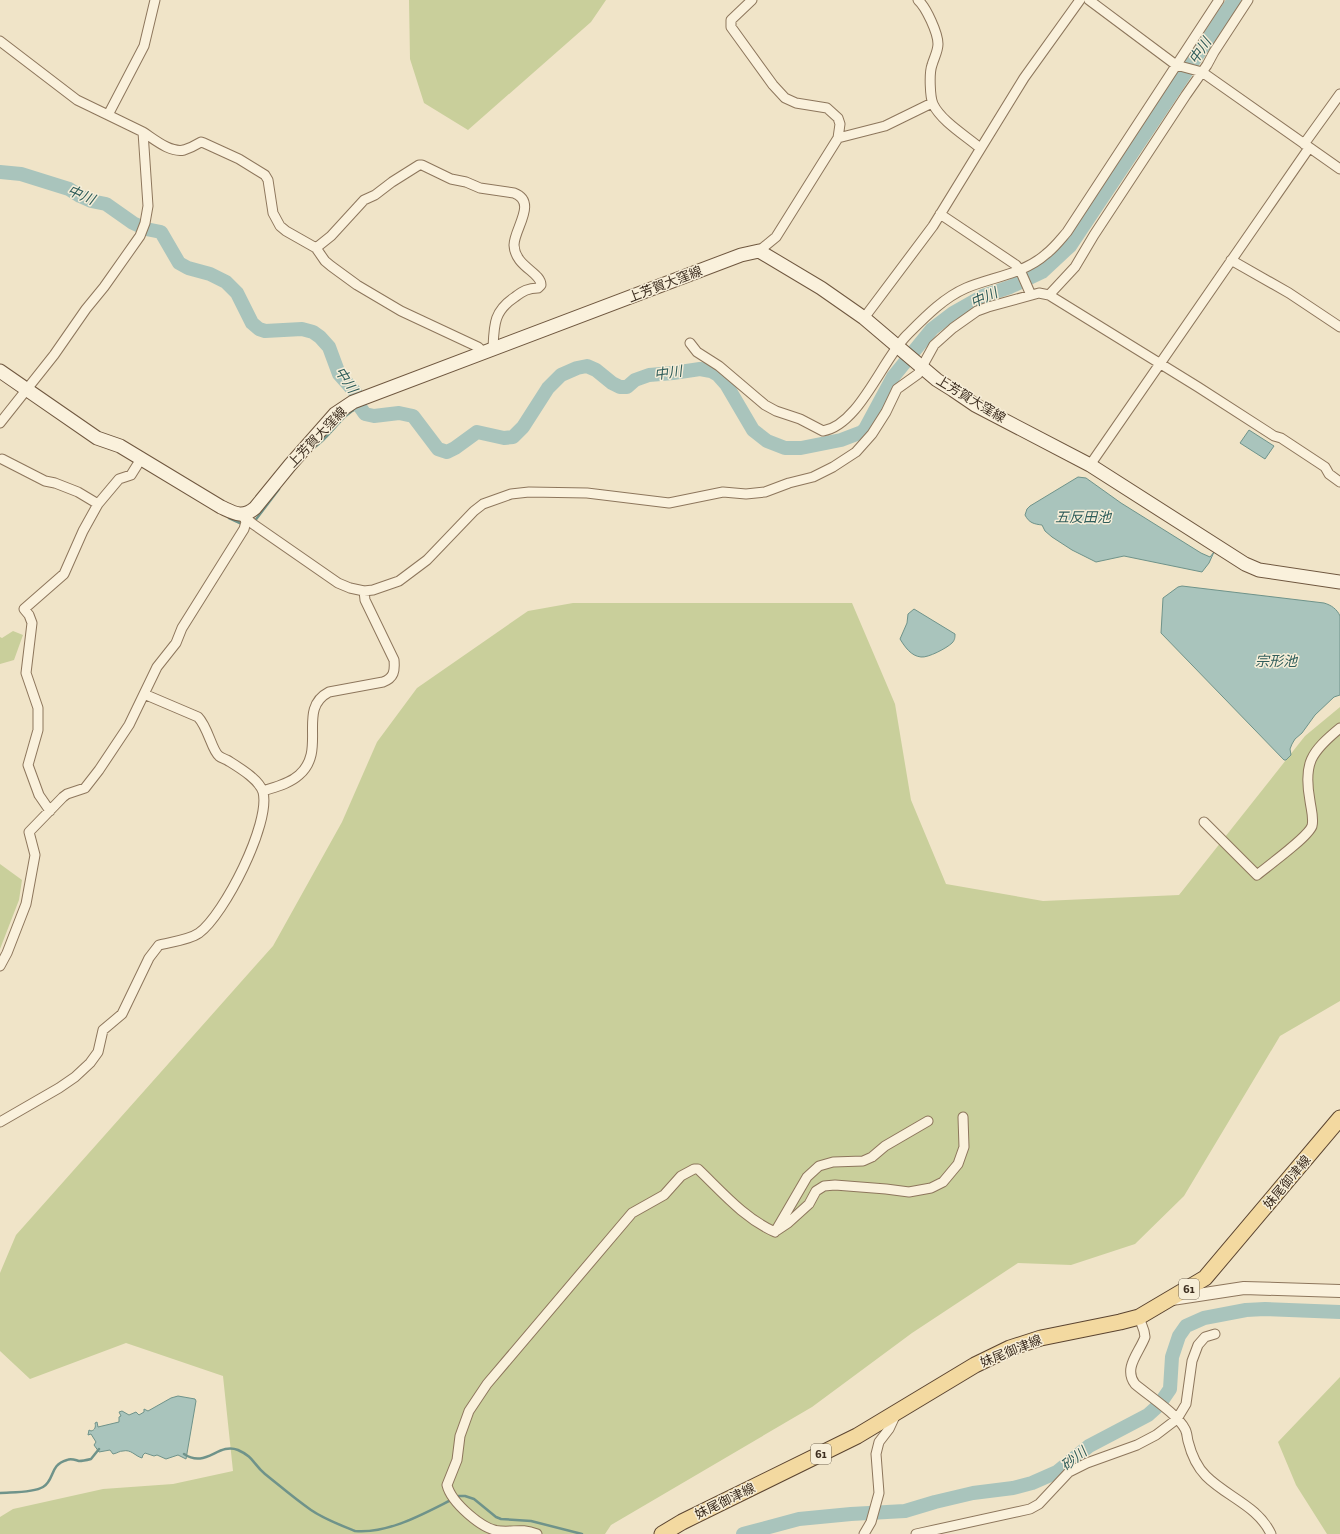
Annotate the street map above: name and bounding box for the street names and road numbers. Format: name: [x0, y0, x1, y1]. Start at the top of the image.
street label: 上芳賀大窪線: [626, 263, 704, 305]
street label: 上芳賀大窪線: [934, 372, 1008, 426]
street label: 上芳賀大窪線: [285, 404, 349, 470]
street label: 妹尾御津線: [1260, 1152, 1314, 1212]
road number: 61: [1179, 1279, 1199, 1299]
street label: 妹尾御津線: [978, 1332, 1044, 1370]
road number: 61: [811, 1444, 831, 1464]
street label: 妹尾御津線: [692, 1480, 758, 1522]

